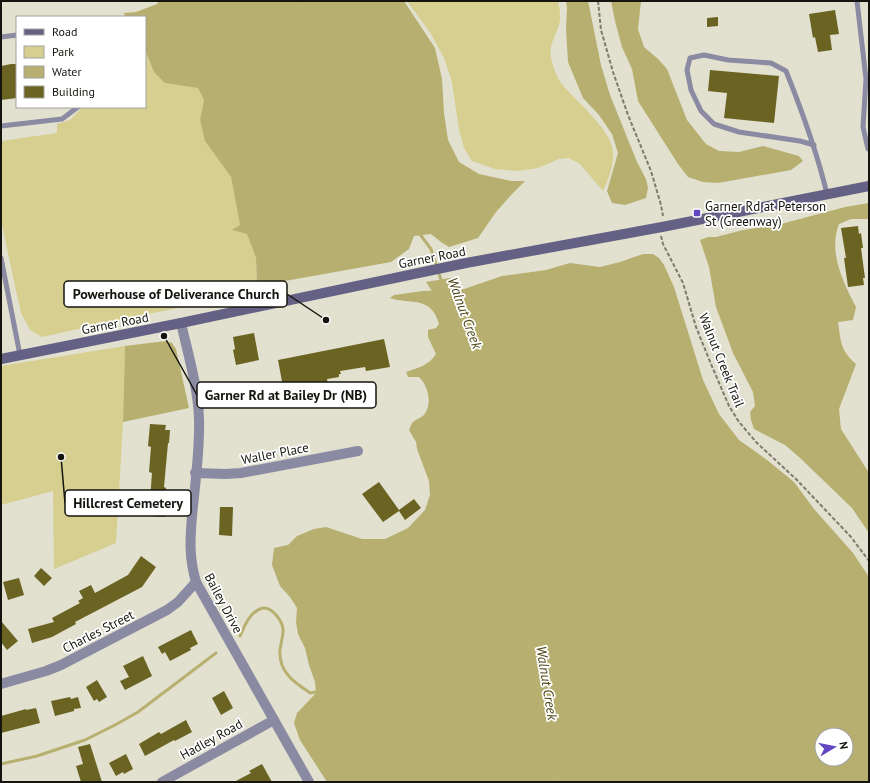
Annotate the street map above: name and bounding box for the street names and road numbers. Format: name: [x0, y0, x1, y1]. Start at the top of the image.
street label: Garner Road: [397, 243, 467, 272]
street label: Garner Road: [80, 309, 150, 338]
street label: Walnut Creek Trail: [695, 311, 748, 410]
street label: Waller Place: [240, 439, 310, 468]
street label: Bailey Drive: [201, 570, 247, 636]
street label: Charles Street: [60, 606, 137, 657]
street label: Hadley Road: [177, 715, 245, 764]

